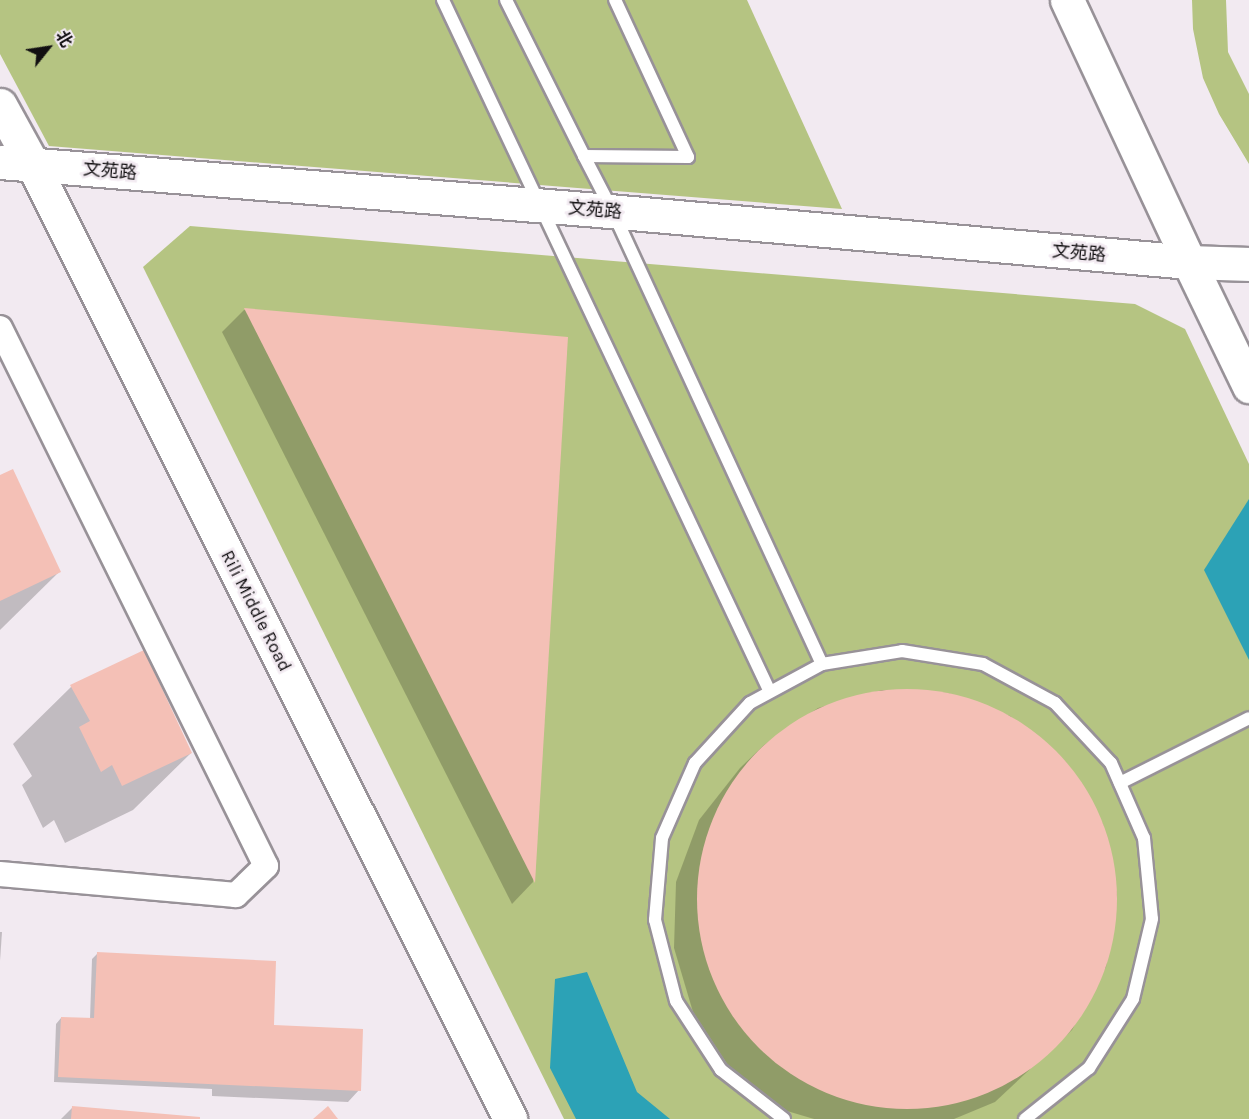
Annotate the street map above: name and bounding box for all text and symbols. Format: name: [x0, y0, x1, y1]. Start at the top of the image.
north arrow: [18, 18, 78, 78]
text: 北: [52, 27, 76, 50]
street label: 文苑路: [82, 158, 138, 184]
street label: 文苑路: [567, 197, 623, 223]
street label: 文苑路: [1051, 240, 1107, 266]
street label: Rili Middle Road: [216, 547, 296, 675]

